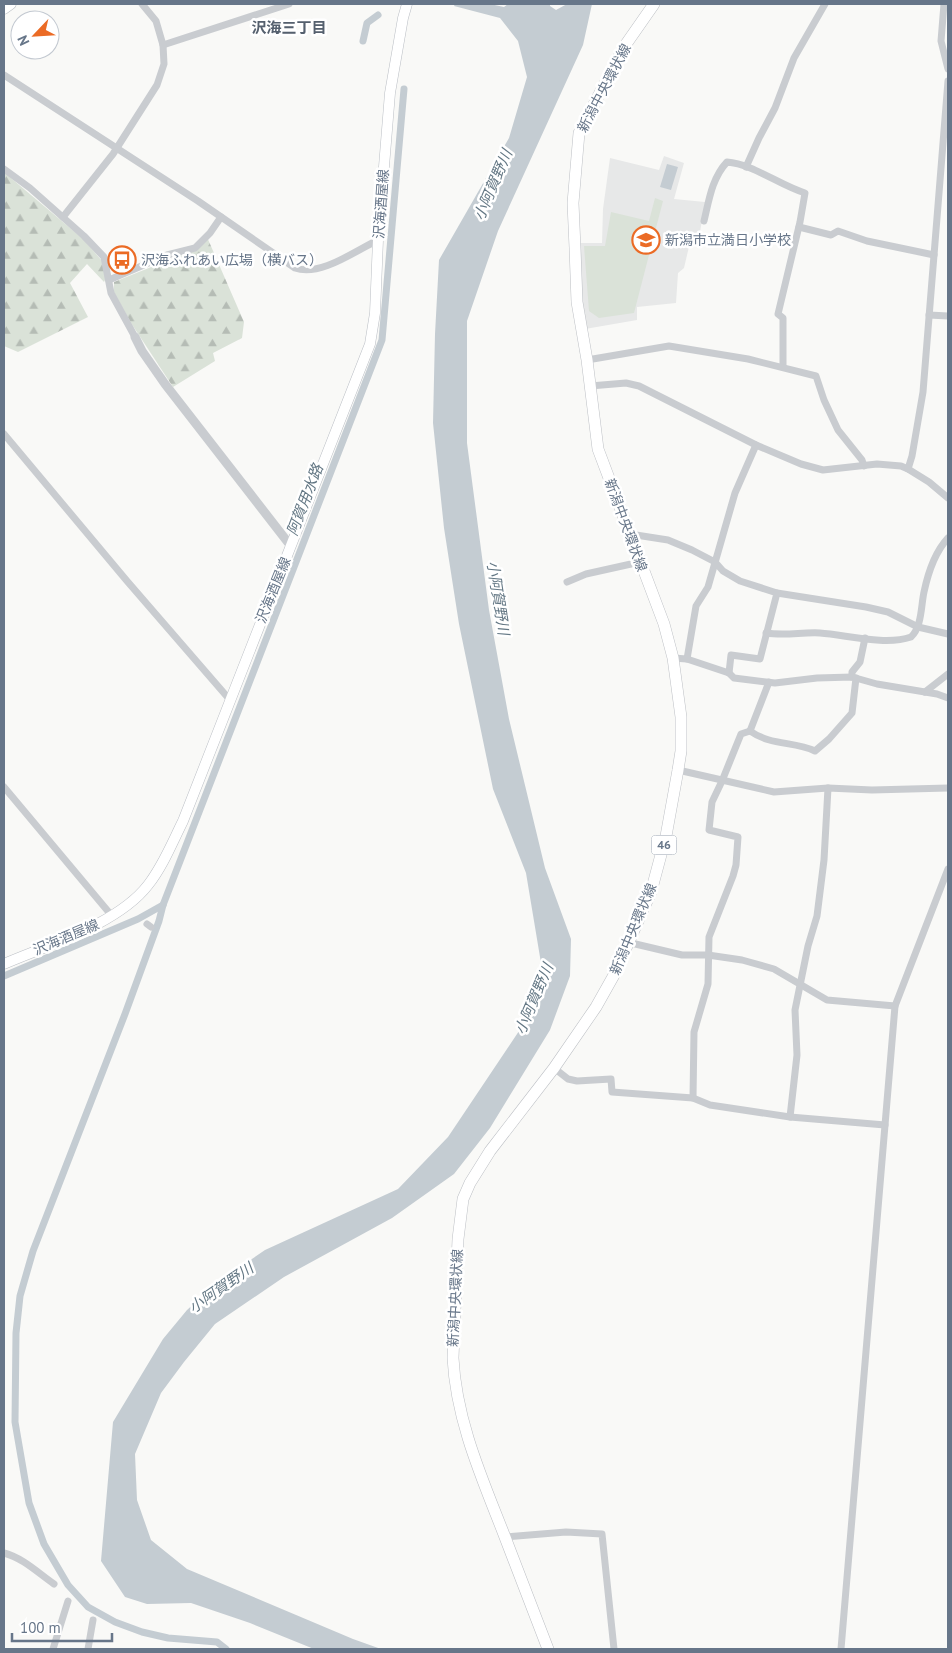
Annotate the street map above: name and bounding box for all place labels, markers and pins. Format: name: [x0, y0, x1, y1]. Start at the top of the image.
school or university icon: 新潟市立満日小学校: [631, 225, 661, 255]
place label: 新潟市立満日小学校: [665, 231, 791, 249]
bus stop icon: 沢海ふれあい広場（横バス）: [107, 245, 137, 275]
place label: 沢海ふれあい広場（横バス）: [141, 251, 323, 269]

